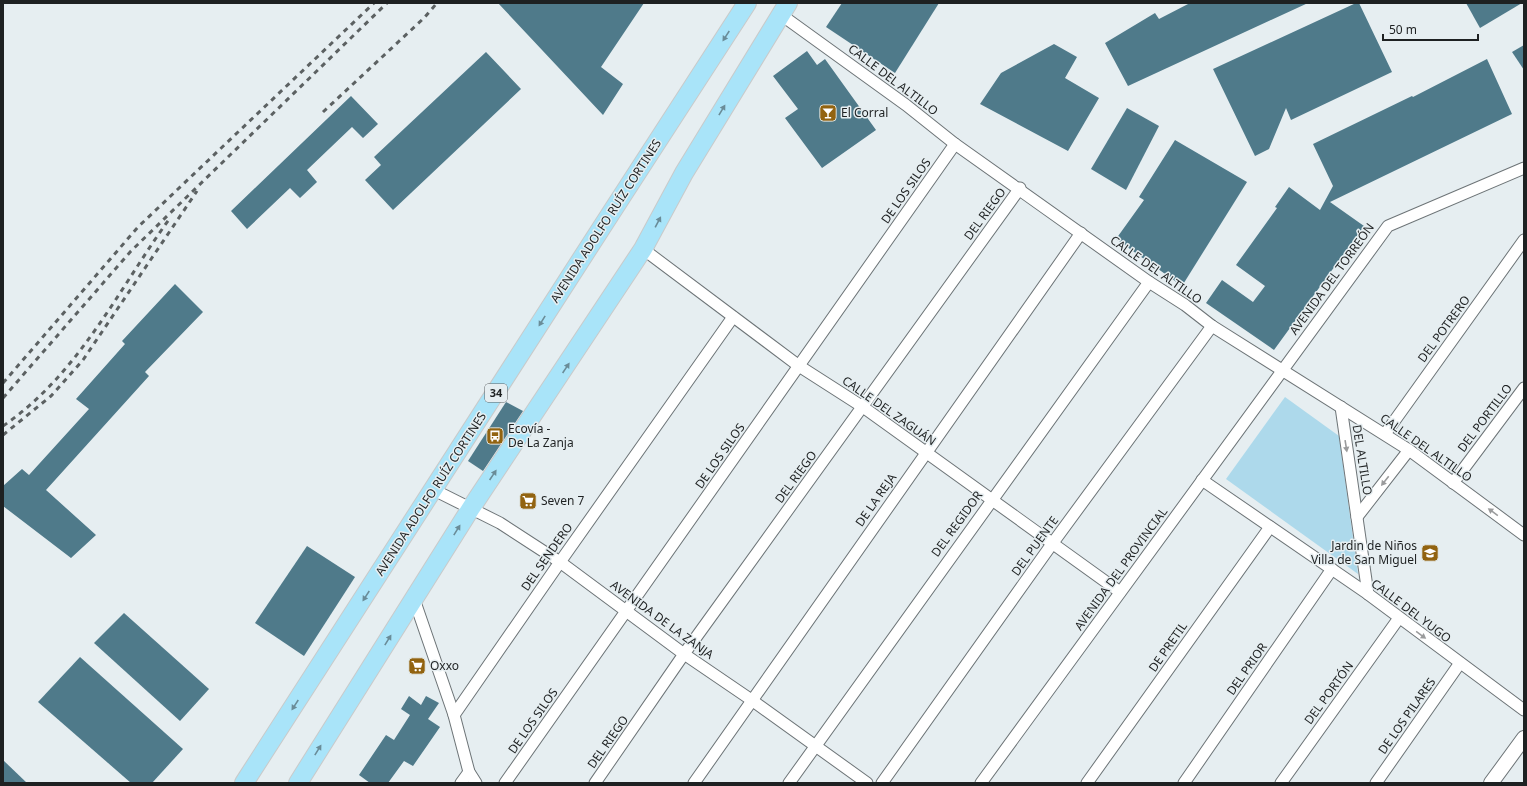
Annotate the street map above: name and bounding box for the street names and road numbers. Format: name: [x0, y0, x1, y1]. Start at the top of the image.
street label: CALLE DEL ALTILLO: [845, 40, 942, 119]
street label: AVENIDA ADOLFO RUÍZ CORTINES: [546, 135, 665, 306]
street label: DE LOS SILOS: [877, 154, 935, 227]
street label: DEL RIEGO: [960, 184, 1009, 243]
street label: AVENIDA DEL TORREÓN: [1285, 219, 1378, 338]
street label: CALLE DEL ALTILLO: [1107, 231, 1206, 308]
street label: DEL POTRERO: [1414, 292, 1474, 366]
street label: CALLE DEL ZAGUÁN: [839, 372, 940, 449]
street label: DEL PORTILLO: [1453, 380, 1516, 455]
road number: 34: [485, 384, 507, 402]
street label: AVENIDA ADOLFO RUÍZ CORTINES: [371, 408, 490, 579]
street label: CALLE DEL ALTILLO: [1377, 409, 1476, 486]
street label: DE LOS SILOS: [691, 419, 749, 492]
street label: DEL ALTILLO: [1349, 424, 1376, 496]
street label: DEL RIEGO: [771, 447, 820, 506]
street label: DE LA REJA: [851, 469, 900, 530]
street label: DEL REGIDOR: [927, 487, 987, 560]
street label: AVENIDA DEL PROVINCIAL: [1070, 504, 1171, 634]
street label: DEL PUENTE: [1007, 512, 1062, 579]
street label: DEL SENDERO: [517, 519, 576, 594]
street label: CALLE DEL YUGO: [1368, 575, 1455, 646]
street label: AVENIDA DE LA ZANJA: [607, 576, 718, 663]
street label: DE PRETIL: [1144, 618, 1191, 675]
street label: DEL PRIOR: [1222, 639, 1271, 698]
street label: DEL PORTÓN: [1300, 658, 1357, 728]
street label: DE LOS PILARES: [1374, 674, 1440, 757]
street label: DE LOS SILOS: [504, 684, 562, 757]
street label: DEL RIEGO: [583, 712, 632, 772]

